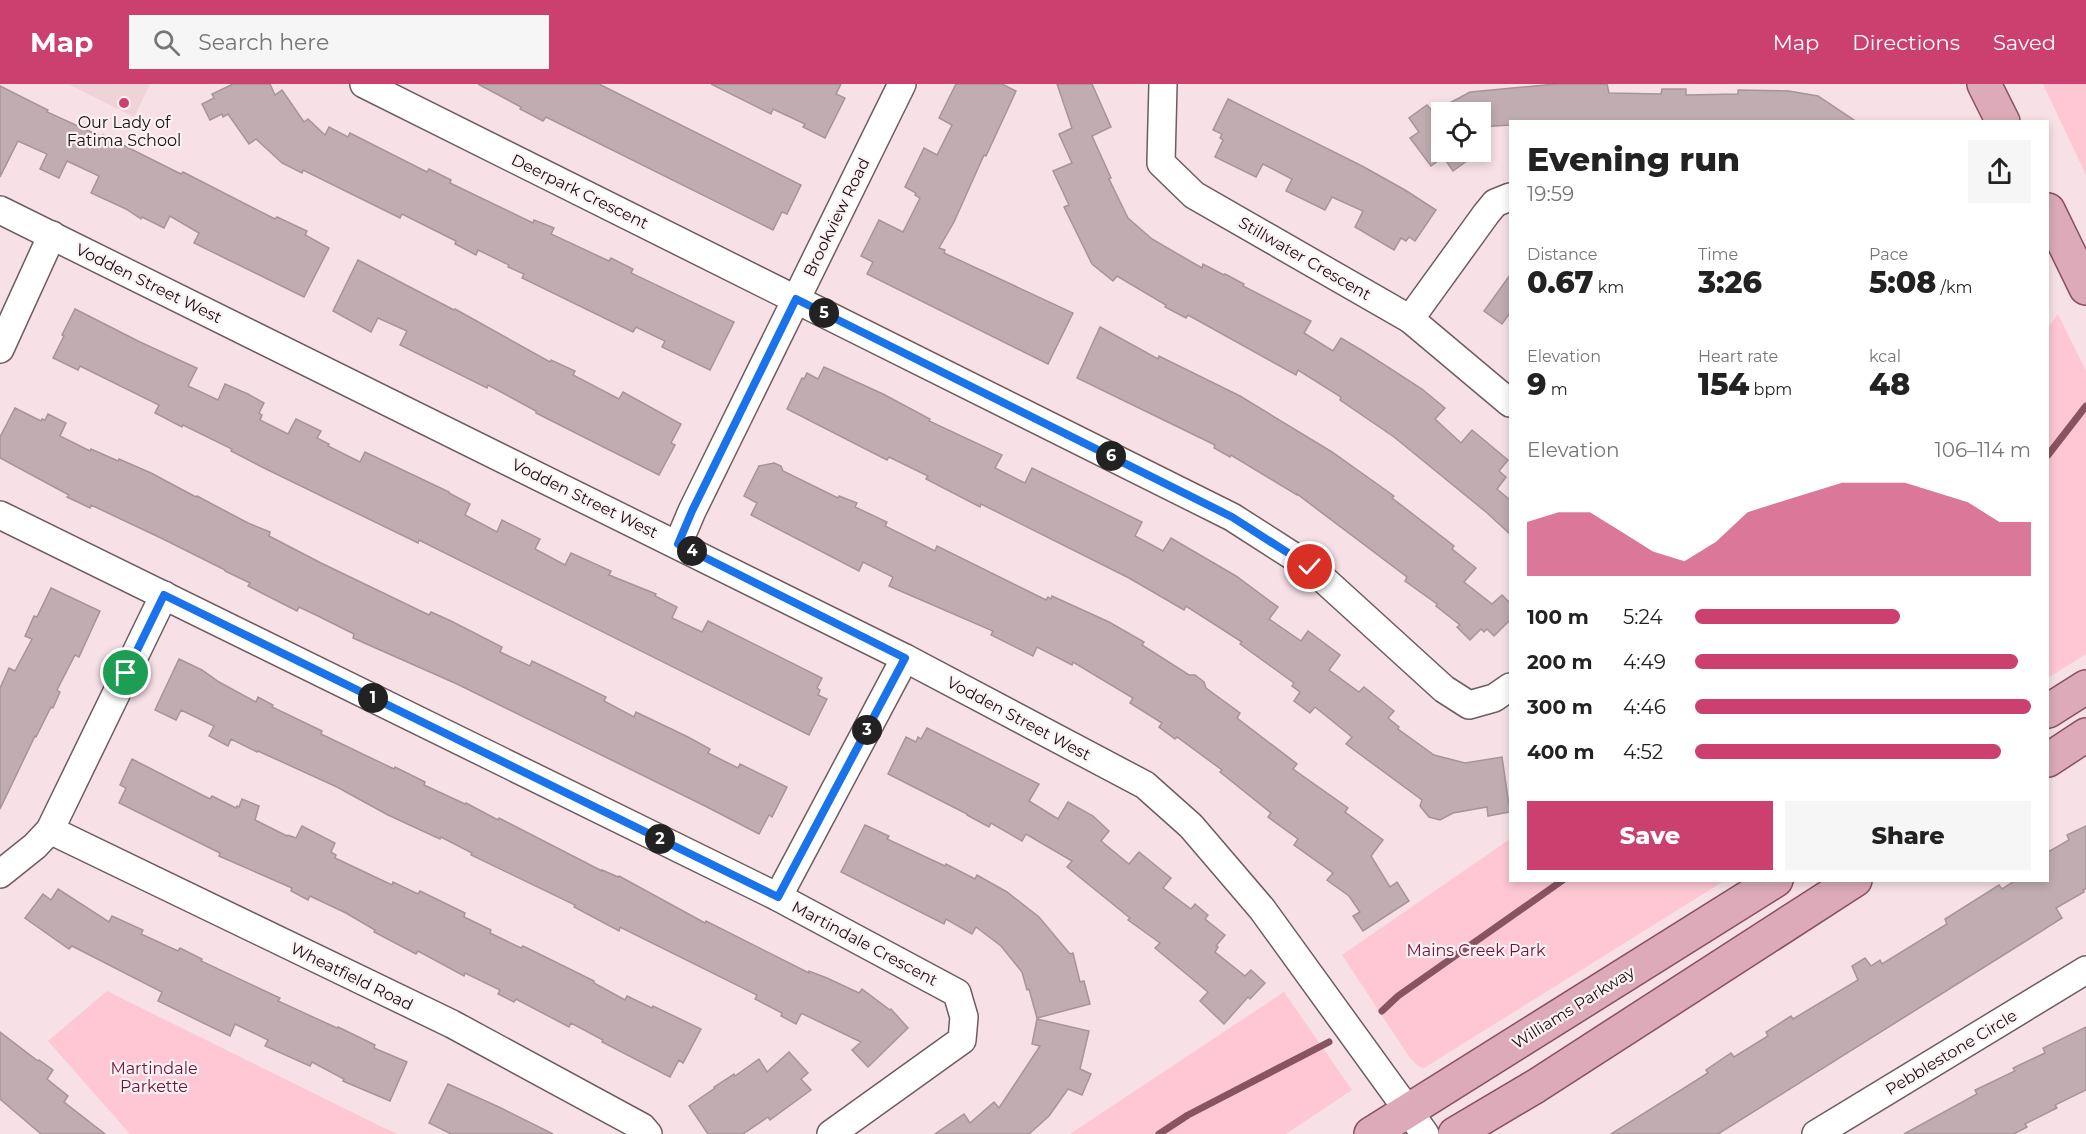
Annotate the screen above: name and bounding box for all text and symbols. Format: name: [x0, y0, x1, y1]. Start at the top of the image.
search box: [129, 15, 549, 69]
text: Map: [30, 25, 93, 59]
icon: search: [150, 26, 183, 59]
text: Search here: [198, 29, 329, 56]
text: Map: [1773, 30, 1819, 55]
text: Directions: [1852, 30, 1960, 55]
text: Saved: [1993, 30, 2056, 55]
marker: Our Lady of Fatima School: [117, 96, 131, 110]
map controls: [1431, 102, 1491, 162]
button: locate: [1431, 102, 1491, 162]
place label: Our Lady of Fatima School: [67, 113, 181, 150]
text: Evening run: [1527, 139, 1740, 179]
button: share: [1968, 140, 2031, 203]
street label: Deerpark Crescent: [508, 150, 652, 233]
street label: Brookview Road: [799, 155, 873, 280]
text: 19:59: [1527, 182, 1574, 206]
street label: Stillwater Crescent: [1235, 213, 1375, 304]
street label: Vodden Street West: [73, 240, 225, 327]
text: Distance: [1527, 245, 1597, 264]
text: Time: [1698, 245, 1738, 264]
text: Pace: [1869, 245, 1908, 264]
text: 0.67: [1527, 264, 1594, 301]
text: 3:26: [1698, 264, 1762, 301]
text: 5:08: [1869, 264, 1936, 301]
text: km: [1594, 278, 1624, 297]
text: /km: [1936, 278, 1972, 297]
pin: 5: [809, 298, 839, 328]
text: 5: [819, 303, 829, 322]
text: Elevation: [1527, 347, 1601, 366]
text: Heart rate: [1698, 347, 1778, 366]
text: kcal: [1869, 347, 1901, 366]
text: 9: [1527, 366, 1546, 403]
text: 154: [1698, 366, 1749, 403]
text: 48: [1869, 366, 1910, 403]
text: m: [1546, 380, 1568, 399]
text: bpm: [1749, 380, 1792, 399]
text: Elevation: [1527, 438, 1619, 462]
text: 106–114 m: [1934, 438, 2031, 462]
pin: 6: [1096, 441, 1126, 471]
text: 6: [1106, 446, 1116, 465]
street label: Vodden Street West: [509, 455, 661, 542]
pin: 4: [677, 536, 707, 566]
text: 4: [686, 541, 698, 560]
pin: [1284, 541, 1335, 592]
icon: check: [1293, 550, 1326, 583]
text: 100 m: [1527, 605, 1589, 629]
text: 5:24: [1623, 605, 1663, 629]
pin: [100, 647, 151, 698]
text: 200 m: [1527, 650, 1593, 674]
text: 4:49: [1623, 650, 1666, 674]
icon: arrive: [109, 656, 142, 689]
street label: Vodden Street West: [944, 672, 1094, 765]
pin: 1: [358, 683, 388, 713]
text: 1: [370, 688, 376, 707]
text: 300 m: [1527, 695, 1593, 719]
text: 4:46: [1623, 695, 1666, 719]
pin: 3: [852, 715, 882, 745]
text: 3: [862, 720, 872, 739]
text: 400 m: [1527, 740, 1595, 764]
text: 4:52: [1623, 740, 1663, 764]
button: Save: [1527, 801, 1773, 870]
button: Share: [1785, 801, 2031, 870]
pin: 2: [645, 824, 675, 854]
text: 2: [655, 829, 665, 848]
street label: Martindale Crescent: [789, 897, 941, 990]
street label: Wheatfield Road: [287, 939, 416, 1014]
park label: Mains Creek Park: [1406, 941, 1546, 960]
street label: Williams Parkway: [1509, 962, 1638, 1053]
street label: Pebblestone Circle: [1882, 1006, 2020, 1099]
park label: Martindale Parkette: [110, 1059, 198, 1096]

